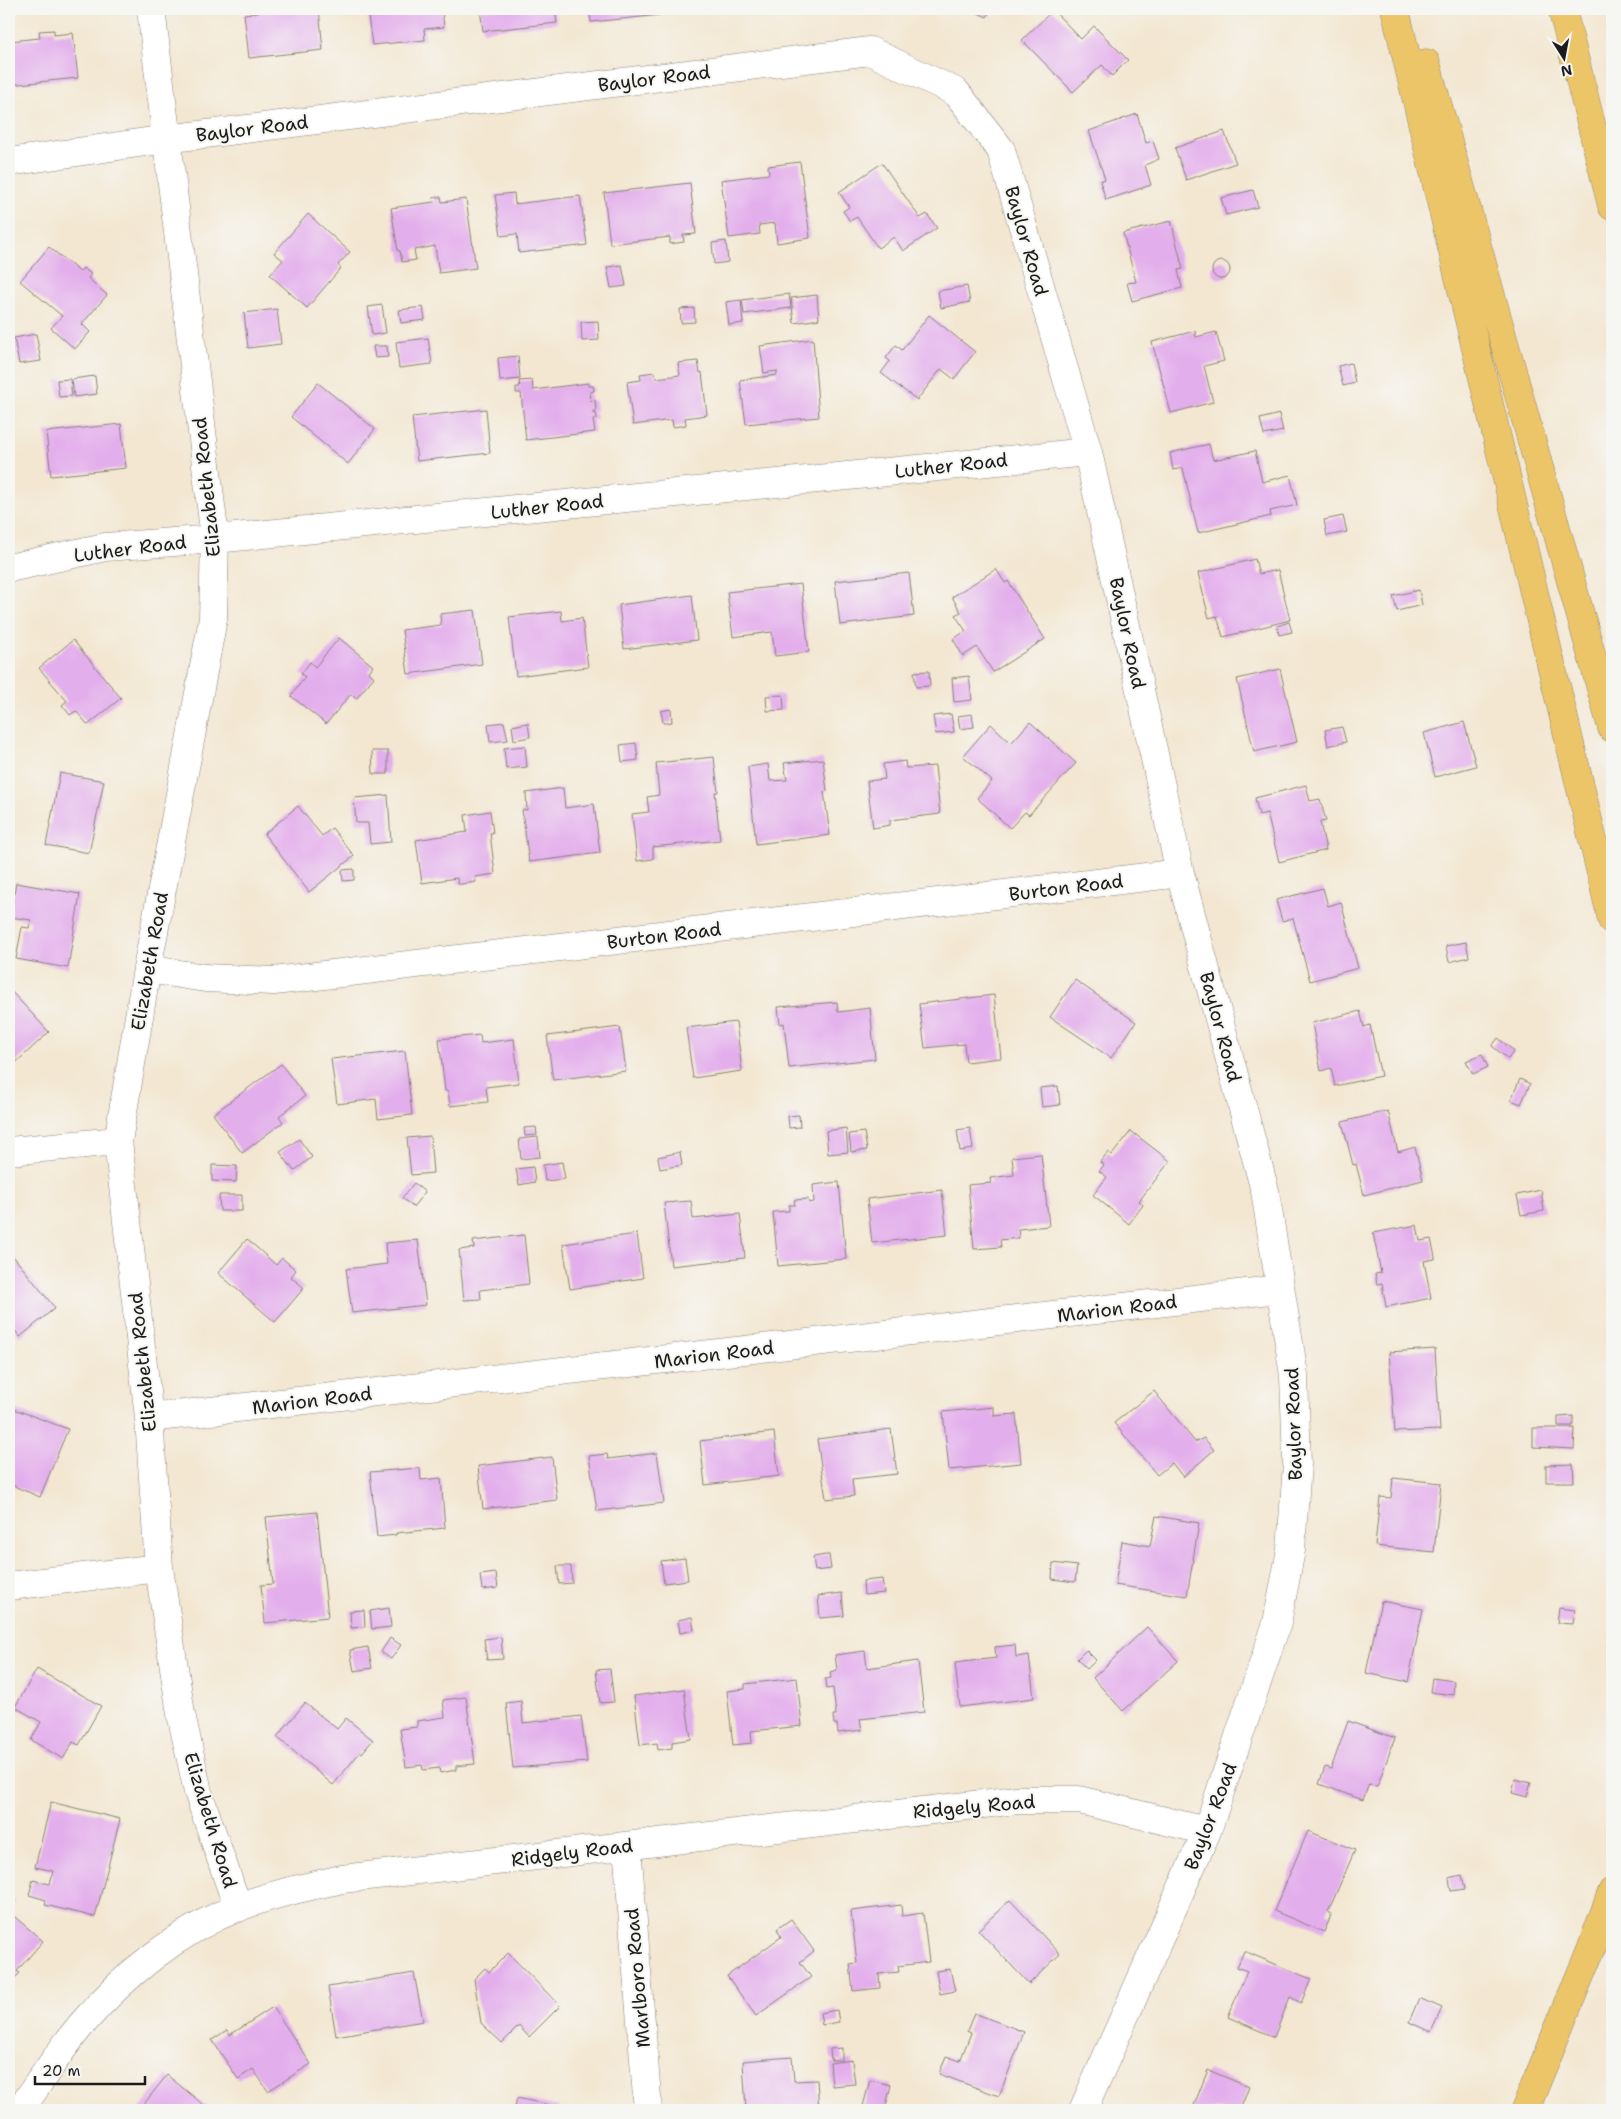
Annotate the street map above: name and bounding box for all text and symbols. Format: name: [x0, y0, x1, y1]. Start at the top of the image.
north arrow: [1538, 32, 1588, 82]
street label: Baylor Road: [596, 59, 712, 98]
text: N: [1559, 61, 1574, 81]
street label: Baylor Road: [194, 109, 310, 148]
street label: Baylor Road: [999, 183, 1054, 299]
street label: Elizabeth Road: [187, 416, 226, 558]
street label: Luther Road: [893, 447, 1009, 484]
street label: Luther Road: [489, 488, 605, 525]
street label: Luther Road: [72, 529, 188, 568]
street label: Baylor Road: [1104, 575, 1152, 691]
street label: Burton Road: [1007, 868, 1125, 907]
street label: Elizabeth Road: [125, 890, 174, 1032]
street label: Burton Road: [605, 916, 723, 955]
street label: Baylor Road: [1194, 969, 1247, 1085]
street label: Marion Road: [1056, 1289, 1178, 1328]
street label: Elizabeth Road: [123, 1291, 162, 1433]
street label: Marion Road: [653, 1335, 775, 1374]
street label: Baylor Road: [1279, 1367, 1308, 1481]
street label: Marion Road: [251, 1381, 373, 1420]
street label: Elizabeth Road: [178, 1749, 243, 1891]
street label: Baylor Road: [1178, 1759, 1242, 1874]
street label: Ridgely Road: [912, 1789, 1036, 1824]
street label: Ridgely Road: [510, 1833, 634, 1872]
street label: Marlboro Road: [619, 1907, 656, 2049]
scale bar: [35, 2054, 145, 2086]
text: 20 m: [42, 2061, 81, 2081]

